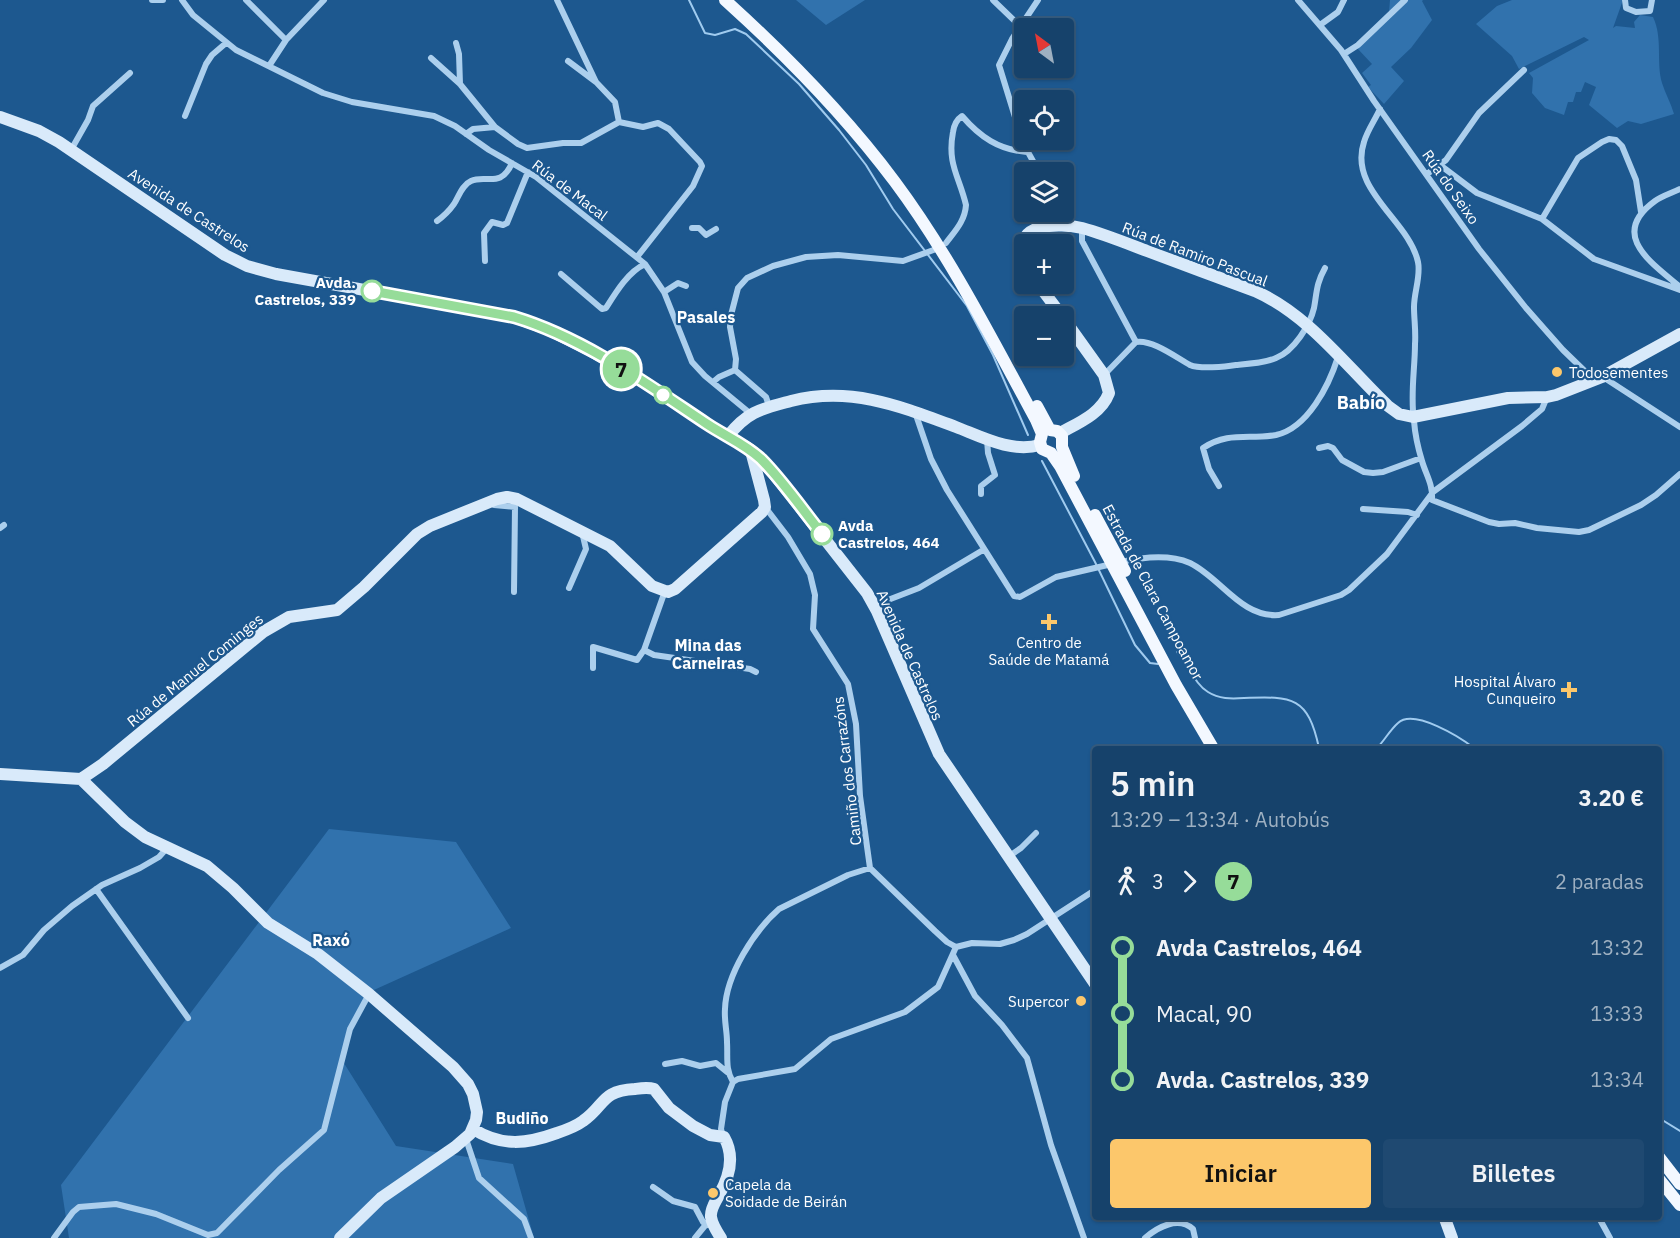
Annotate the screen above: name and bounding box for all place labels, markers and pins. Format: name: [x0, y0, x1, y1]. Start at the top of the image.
place label: Avda. Castrelos, 339: [254, 273, 356, 309]
marker: Avda. Castrelos, 339: [361, 280, 383, 302]
place label: Todosementes: [1569, 363, 1668, 382]
marker: Todosementes: [1550, 365, 1564, 379]
unlabelled marker: [654, 386, 672, 404]
place label: Avda Castrelos, 464: [838, 516, 940, 552]
marker: Avda Castrelos, 464: [811, 523, 833, 545]
marker: Centro de Saúde de Matamá: [1040, 613, 1058, 631]
place label: Centro de Saúde de Matamá: [989, 633, 1109, 669]
place label: Hospital Álvaro Cunqueiro: [1454, 672, 1556, 708]
marker: Hospital Álvaro Cunqueiro: [1560, 681, 1578, 699]
place label: Supercor: [1008, 992, 1069, 1011]
marker: Supercor: [1074, 994, 1088, 1008]
place label: Capela da Soidade de Beirán: [725, 1175, 847, 1211]
marker: Capela da Soidade de Beirán: [706, 1186, 720, 1200]

